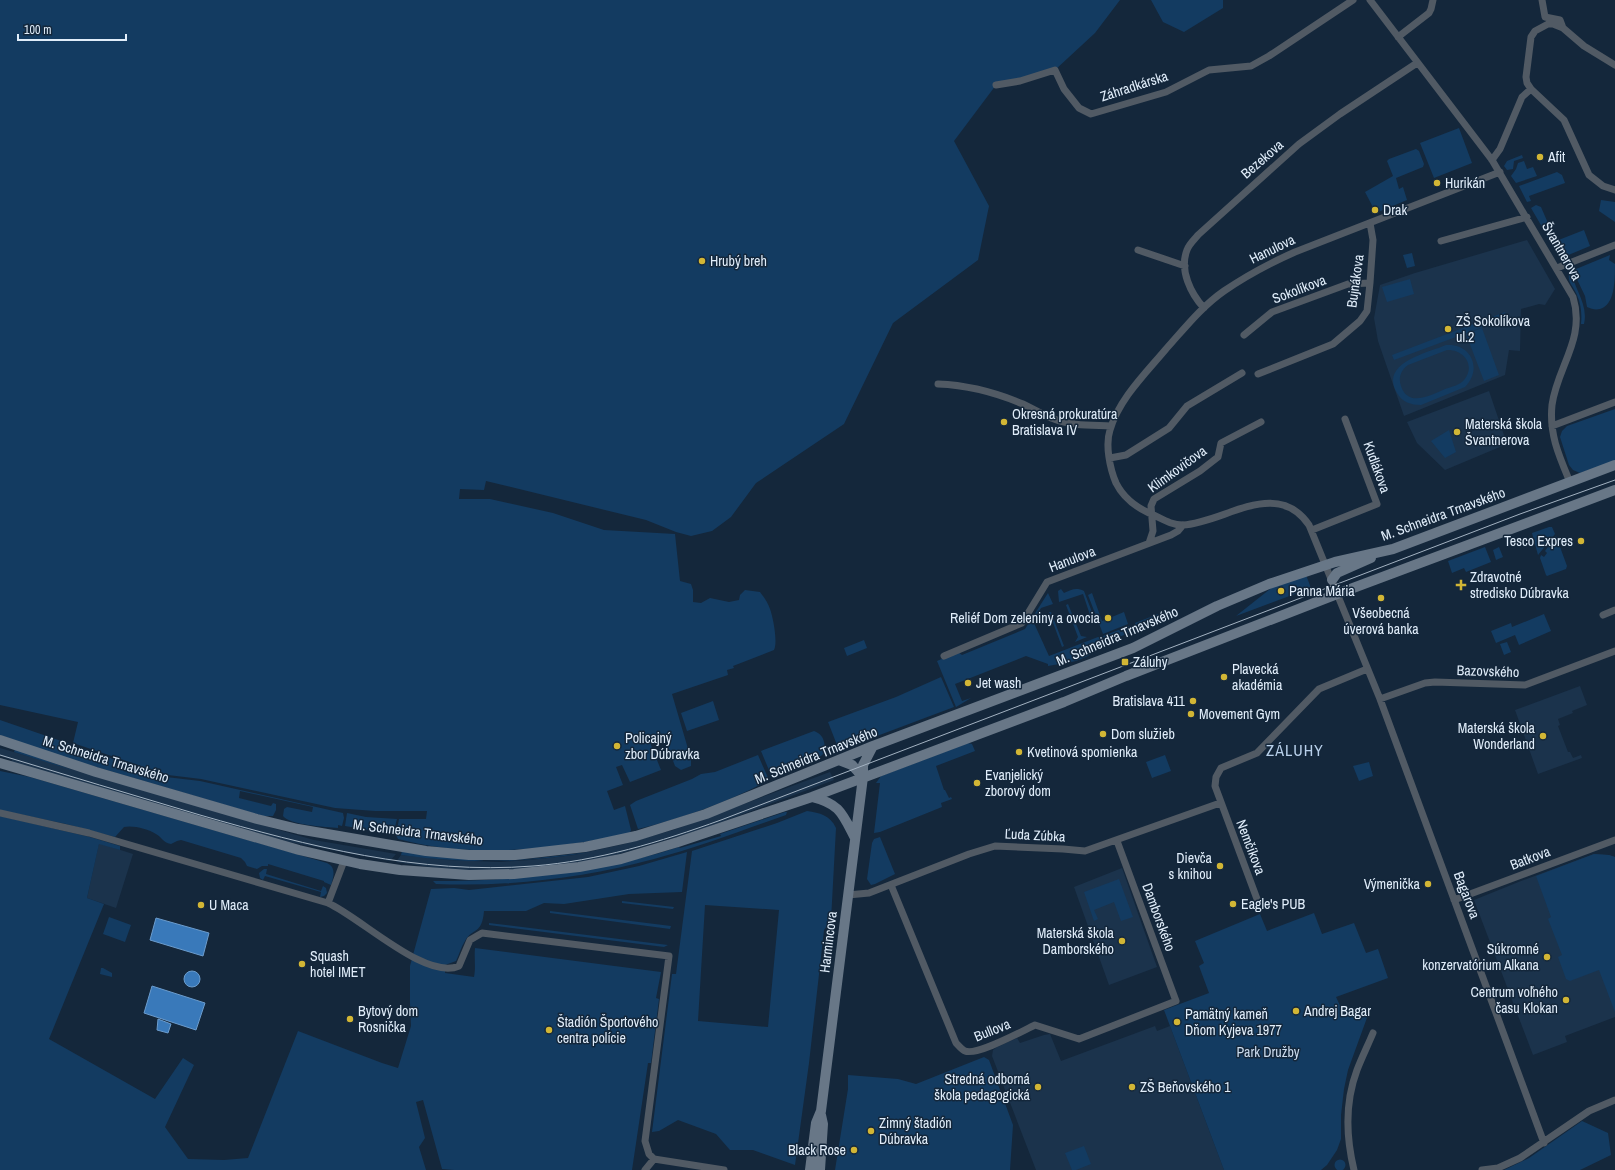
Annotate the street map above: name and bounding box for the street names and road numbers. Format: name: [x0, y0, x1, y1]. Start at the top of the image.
street label: Záhradkárska: [1098, 66, 1171, 105]
street label: Bezekova: [1237, 135, 1287, 182]
street label: Švantnerova: [1538, 219, 1586, 284]
street label: Hanulova: [1246, 230, 1298, 268]
street label: Bujnákova: [1342, 253, 1368, 309]
street label: Sokolíkova: [1270, 270, 1329, 307]
street label: Kudlákova: [1359, 439, 1395, 496]
street label: Klimkovičova: [1144, 441, 1210, 496]
street label: M. Schneidra Trnavského: [1378, 483, 1508, 545]
street label: Hanulova: [1046, 542, 1098, 576]
street label: M. Schneidra Trnavského: [1053, 602, 1181, 670]
street label: Bazovského: [1456, 661, 1520, 681]
street label: M. Schneidra Trnavského: [752, 722, 880, 788]
street label: M. Schneidra Trnavského: [41, 731, 171, 787]
street label: M. Schneidra Trnavského: [352, 815, 484, 849]
street label: Nemčíkova: [1232, 817, 1270, 878]
street label: Ľuda Zúbka: [1004, 824, 1066, 846]
street label: Batkova: [1507, 842, 1553, 874]
street label: Bagarova: [1450, 869, 1484, 922]
street label: Damborského: [1138, 880, 1180, 954]
street label: Harmincova: [815, 910, 841, 974]
street label: Bullova: [971, 1014, 1013, 1045]

